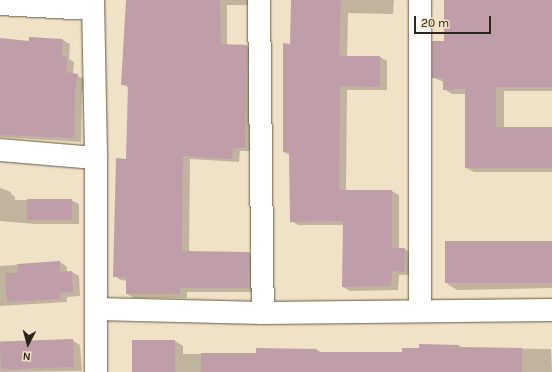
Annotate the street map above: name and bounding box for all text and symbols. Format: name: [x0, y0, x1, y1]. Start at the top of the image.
scale bar: [416, 8, 493, 34]
text: 20 m: [421, 16, 449, 30]
north arrow: [8, 324, 48, 364]
text: N: [22, 350, 31, 363]

